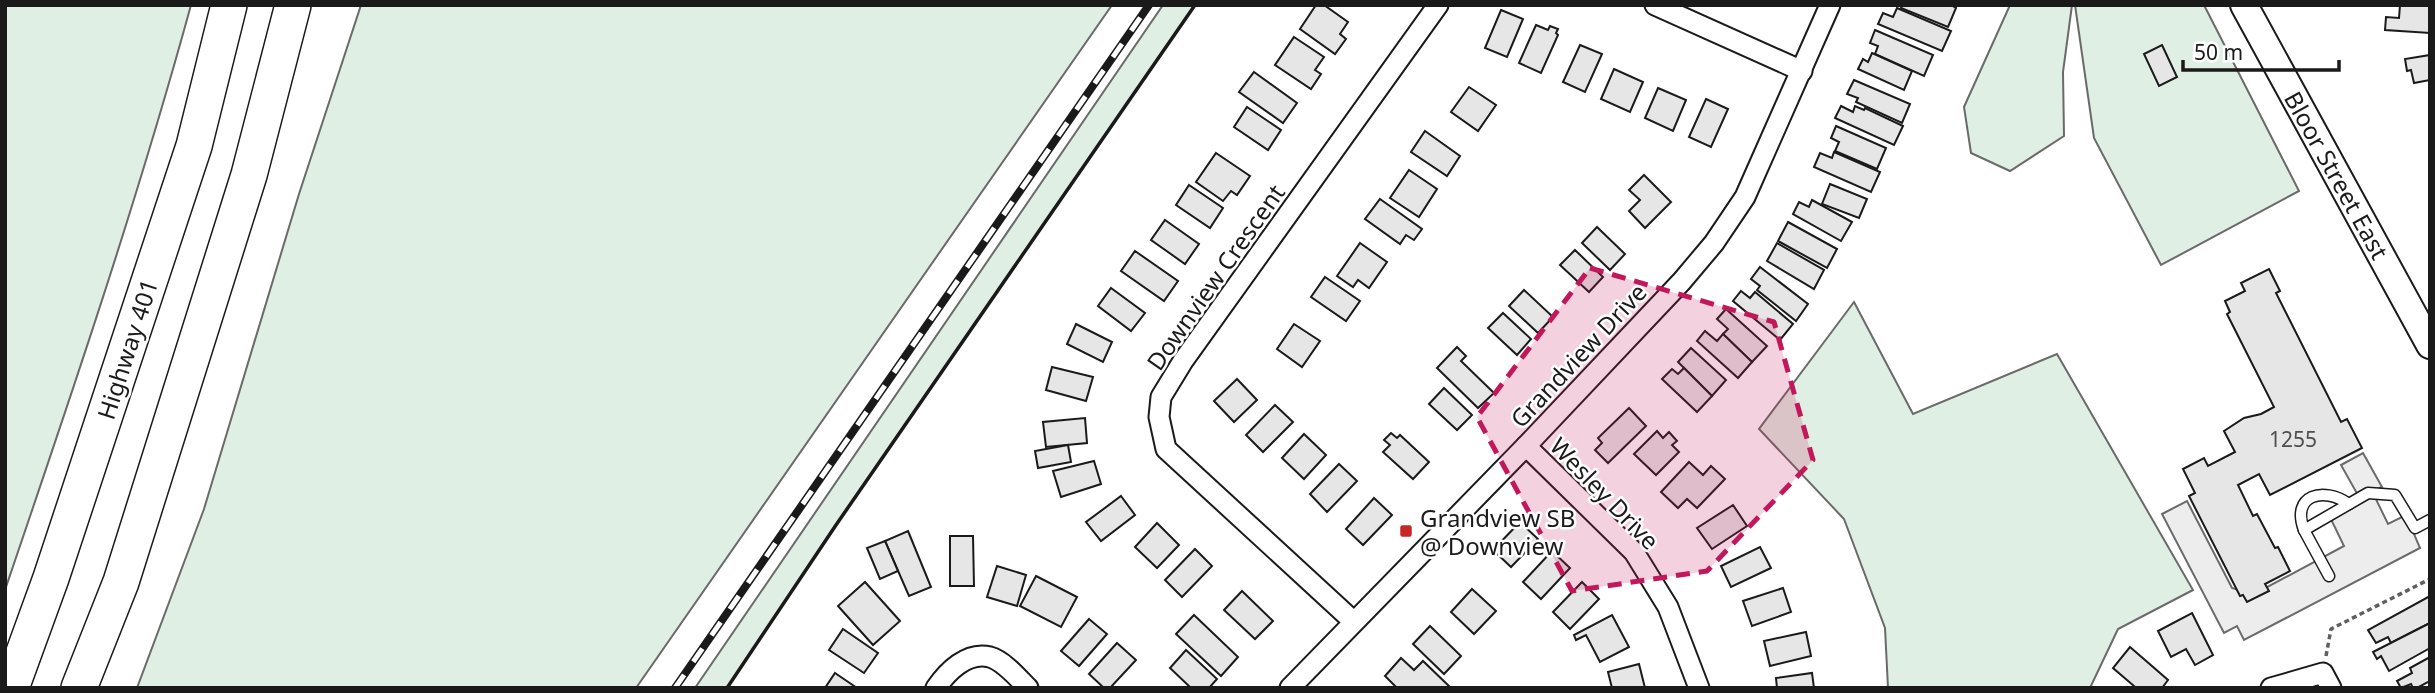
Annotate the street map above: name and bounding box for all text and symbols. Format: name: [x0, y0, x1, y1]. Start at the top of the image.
scale bar: [2183, 28, 2339, 72]
text: 50 m: [2194, 38, 2243, 66]
street label: Bloor Street East: [2277, 85, 2397, 265]
street label: Downview Crescent: [1138, 177, 1292, 377]
street label: Highway 401: [89, 275, 165, 423]
street label: Grandview Drive: [1503, 276, 1653, 434]
house number: 1255: [2269, 425, 2317, 453]
street label: Wesley Drive: [1543, 430, 1667, 556]
place label: Grandview SB @ Downview: [1420, 501, 1575, 562]
marker: Grandview SB @ Downview: [1398, 523, 1414, 539]

